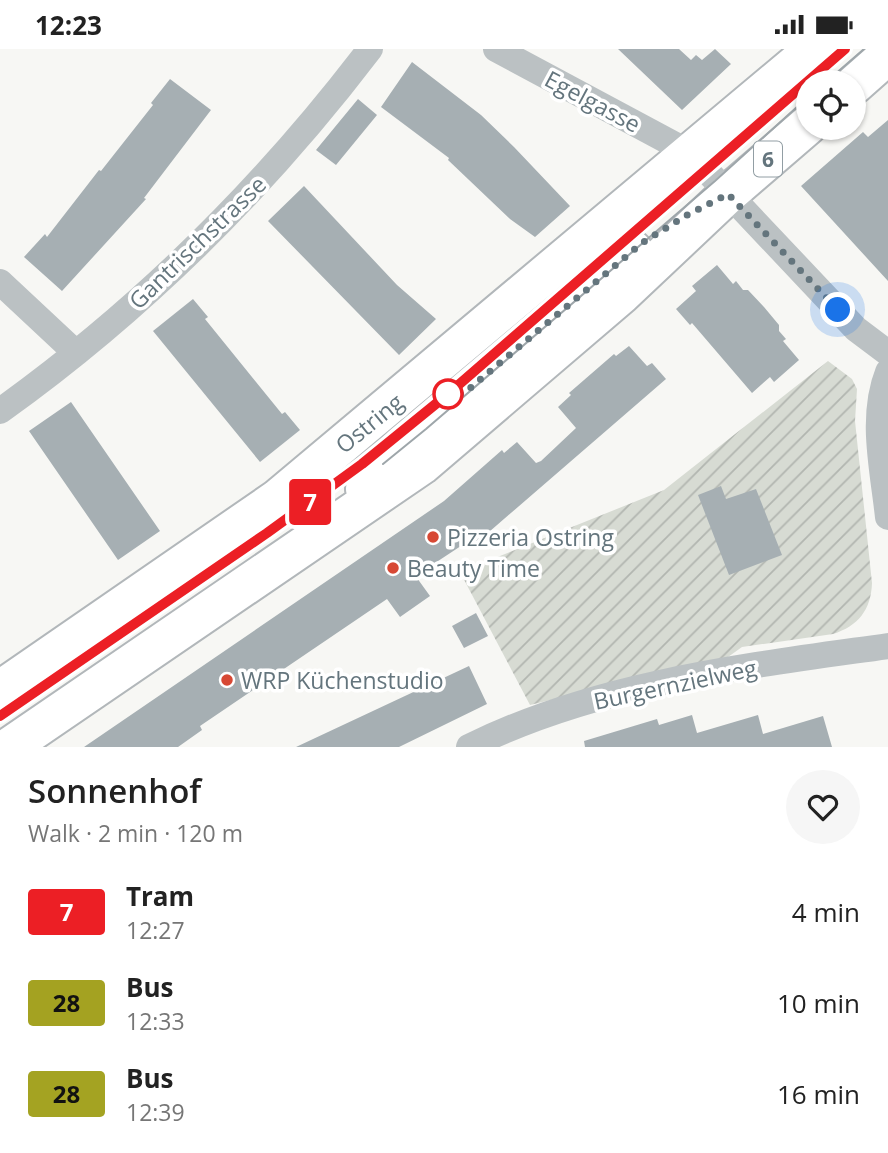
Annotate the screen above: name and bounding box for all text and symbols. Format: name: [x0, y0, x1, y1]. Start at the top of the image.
text: 12:23: [35, 7, 102, 43]
street label: Egelgasse: [540, 62, 646, 140]
map controls: [796, 70, 866, 140]
button: locate: [796, 70, 866, 140]
road number: 6: [754, 141, 782, 177]
street label: Gantrischstrasse: [121, 168, 273, 316]
your location: [820, 292, 855, 327]
unlabelled marker: [433, 379, 463, 409]
street label: Ostring: [328, 385, 410, 460]
line badge: 7: [287, 479, 333, 525]
text: 7: [303, 485, 317, 518]
place label: Pizzeria Ostring: [447, 521, 614, 553]
marker: Pizzeria Ostring: [425, 529, 441, 545]
place label: Beauty Time: [407, 552, 540, 584]
marker: Beauty Time: [385, 560, 401, 576]
street label: Burgernzielweg: [591, 651, 760, 717]
place label: WRP Küchenstudio: [241, 664, 444, 696]
marker: WRP Küchenstudio: [219, 672, 235, 688]
text: Sonnenhof: [28, 768, 201, 813]
button: heart: [786, 770, 860, 844]
text: Walk · 2 min · 120 m: [28, 817, 243, 849]
text: Tram: [126, 878, 194, 914]
text: 4 min: [792, 894, 860, 930]
text: 7: [60, 895, 73, 928]
text: 12:27: [126, 914, 185, 946]
text: Bus: [126, 969, 173, 1005]
text: 10 min: [777, 985, 860, 1021]
text: 28: [53, 986, 80, 1019]
text: 12:33: [126, 1005, 185, 1037]
text: Bus: [126, 1060, 173, 1096]
text: 16 min: [777, 1076, 860, 1112]
text: 28: [53, 1077, 80, 1110]
text: 12:39: [126, 1096, 185, 1128]

